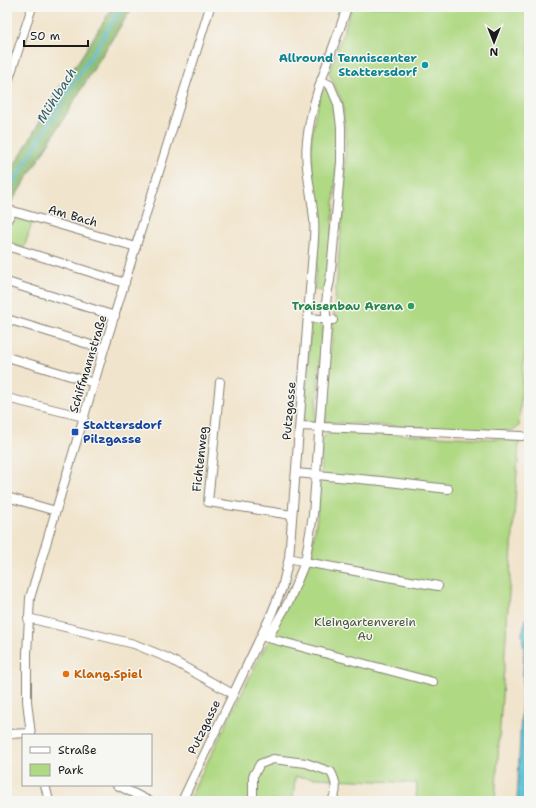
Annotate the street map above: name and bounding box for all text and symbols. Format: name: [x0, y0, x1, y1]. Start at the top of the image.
scale bar: [24, 22, 88, 48]
north arrow: [474, 22, 514, 62]
text: 50 m: [30, 28, 60, 44]
text: N: [489, 44, 498, 59]
place label: Allround Tenniscenter Stattersdorf: [279, 50, 418, 80]
marker: Allround Tenniscenter Stattersdorf: [420, 60, 430, 70]
water label: Mühlbach: [33, 64, 80, 126]
street label: Am Bach: [46, 201, 100, 231]
place label: Traisenbau Arena: [292, 298, 404, 314]
marker: Traisenbau Arena: [406, 301, 416, 311]
street label: Schiffmannstraße: [65, 313, 111, 415]
street label: Putzgasse: [278, 381, 300, 441]
place label: Stattersdorf Pilzgasse: [83, 417, 162, 447]
street label: Fichtenweg: [189, 425, 211, 493]
marker: Stattersdorf Pilzgasse: [70, 427, 80, 437]
park label: Kleingartenverein Au: [314, 614, 416, 644]
place label: Klang.Spiel: [74, 666, 142, 682]
marker: Klang.Spiel: [61, 669, 71, 679]
street label: Putzgasse: [184, 697, 224, 757]
legend: [22, 734, 152, 786]
text: Straße: [58, 742, 97, 758]
text: Park: [58, 762, 84, 778]

